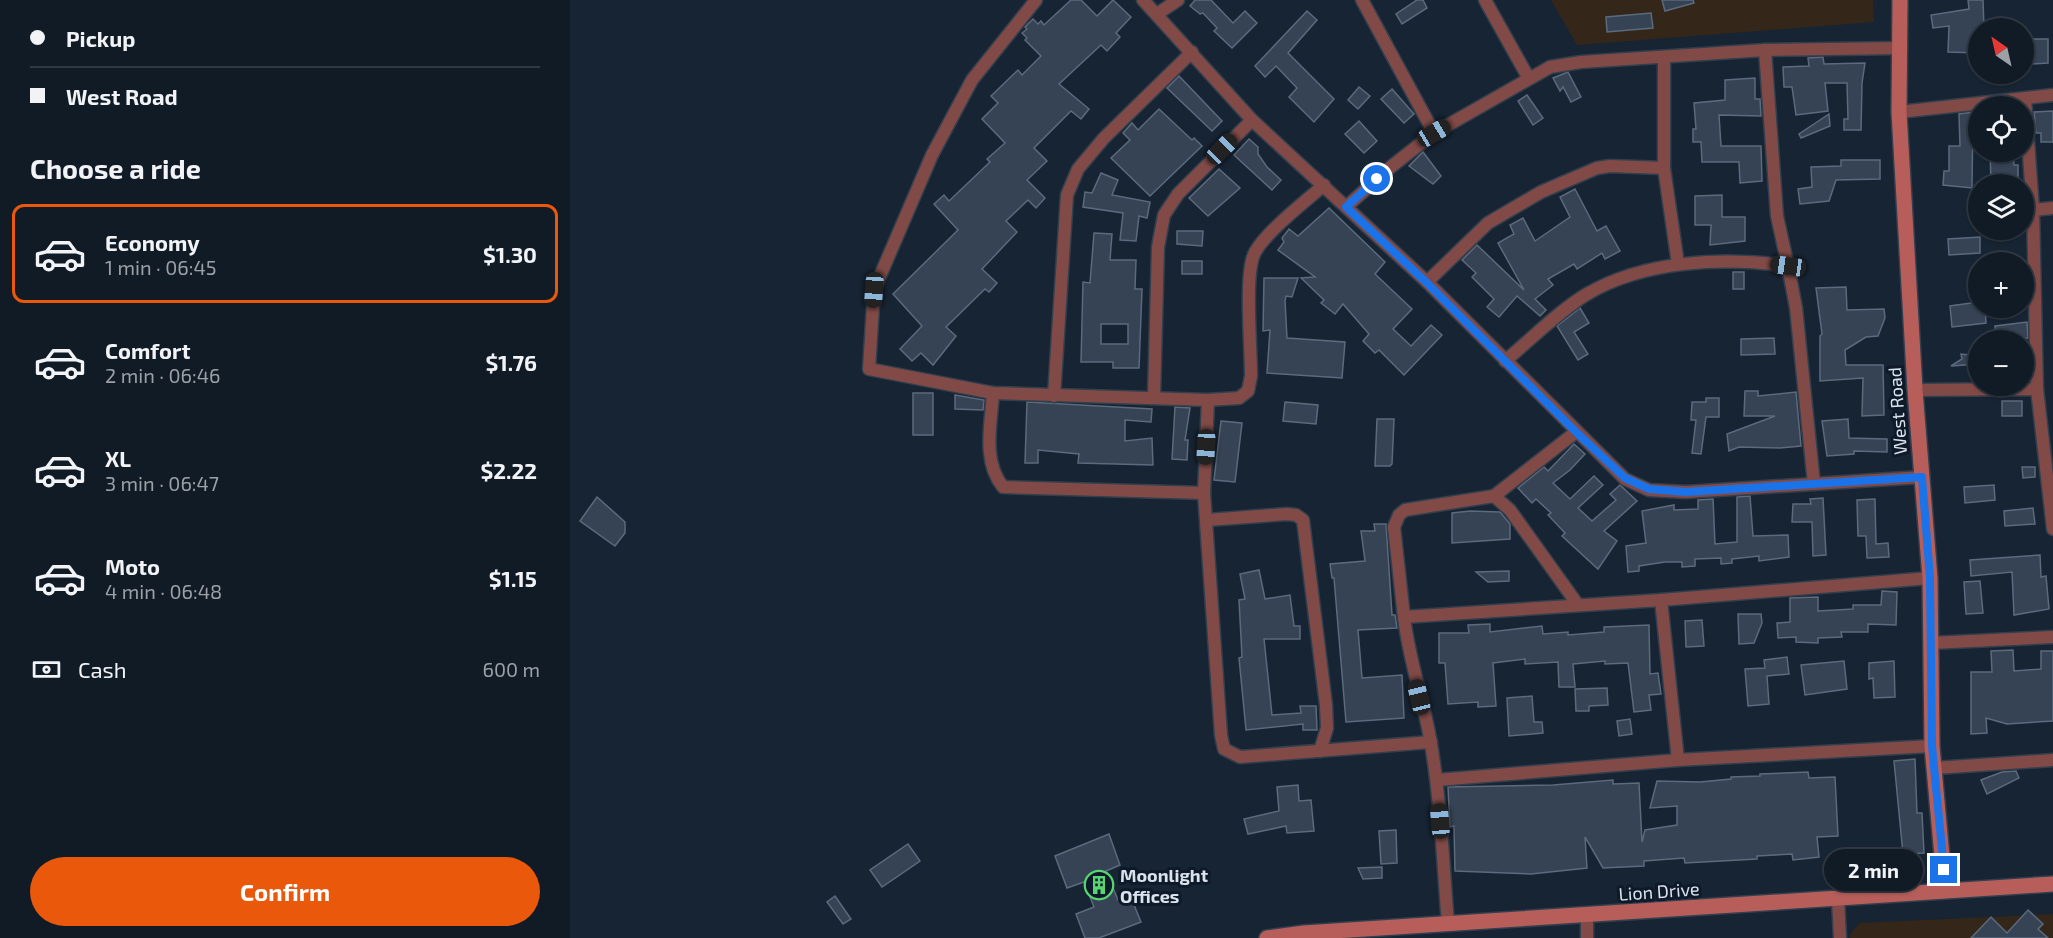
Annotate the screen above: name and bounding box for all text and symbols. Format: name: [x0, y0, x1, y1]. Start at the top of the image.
north arrow: [1968, 18, 2034, 84]
map controls: [1968, 18, 2034, 396]
text: Pickup: [66, 25, 135, 51]
text: West Road: [66, 83, 178, 109]
button: locate: [1968, 96, 2034, 162]
car: [1414, 116, 1454, 150]
car: [1203, 130, 1241, 168]
text: Choose a ride: [30, 152, 201, 184]
route start: [1363, 165, 1390, 192]
button: layers: [1968, 174, 2034, 240]
icon: car: [33, 227, 87, 281]
text: Economy: [105, 229, 200, 255]
text: $1.30: [483, 241, 537, 267]
button: +: [1968, 252, 2034, 318]
text: 1 min · 06:45: [105, 255, 216, 279]
car: [1769, 255, 1807, 277]
car: [864, 271, 884, 309]
button: −: [1968, 330, 2034, 396]
icon: car: [33, 335, 87, 389]
text: Comfort: [105, 337, 190, 363]
text: $1.76: [485, 349, 537, 375]
text: 2 min · 06:46: [105, 363, 220, 387]
street label: West Road: [1883, 366, 1911, 456]
car: [1196, 429, 1216, 465]
icon: car: [33, 443, 87, 497]
text: XL: [105, 445, 131, 471]
text: $2.22: [481, 457, 537, 483]
text: 3 min · 06:47: [105, 471, 219, 495]
icon: car: [33, 551, 87, 605]
text: Moto: [105, 553, 160, 579]
text: $1.15: [489, 565, 537, 591]
text: 4 min · 06:48: [105, 579, 222, 603]
icon: cash: [30, 653, 63, 686]
text: Cash: [78, 656, 127, 682]
text: 600 m: [482, 657, 540, 681]
car: [1406, 677, 1432, 717]
car: [1429, 802, 1451, 840]
callout: 2 min: [1824, 849, 1923, 891]
route end: [1930, 856, 1957, 883]
button: Confirm: [30, 857, 540, 926]
text: 2 min: [1848, 858, 1899, 882]
place label: Moonlight Offices: [1120, 864, 1209, 907]
building icon: Moonlight Offices: [1083, 869, 1115, 901]
street label: Lion Drive: [1618, 877, 1700, 905]

